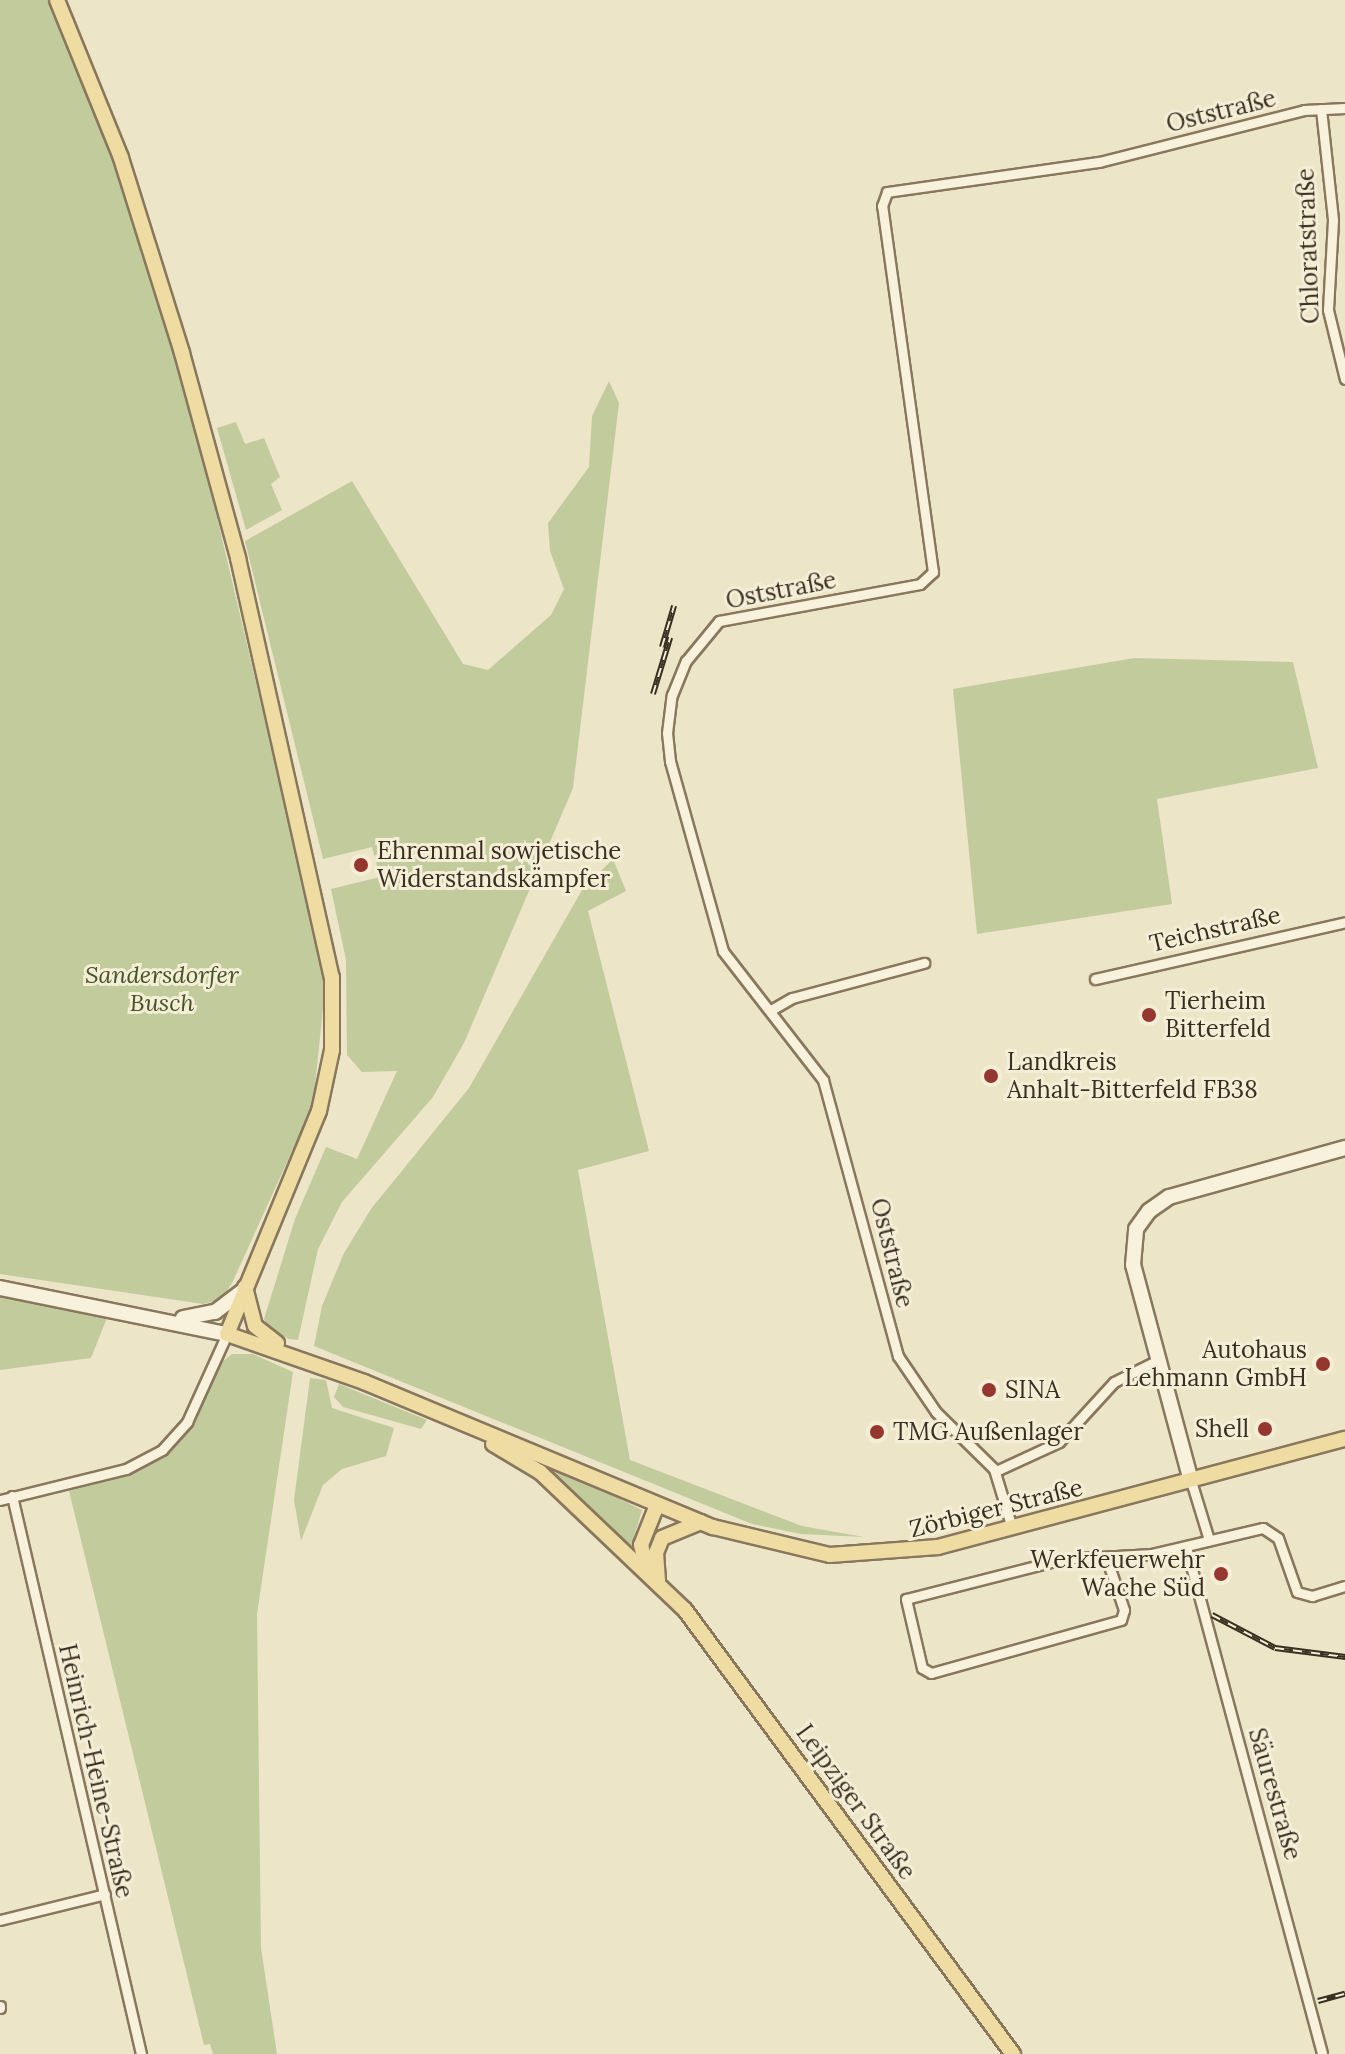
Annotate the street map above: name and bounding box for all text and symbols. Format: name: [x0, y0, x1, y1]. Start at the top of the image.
street label: Oststraße: [1163, 84, 1279, 138]
street label: Chloratstraße: [1291, 168, 1325, 324]
street label: Oststraße: [723, 565, 839, 615]
place label: Ehrenmal sowjetische Widerstandskämpfer: [377, 837, 621, 893]
marker: Ehrenmal sowjetische Widerstandskämpfer: [352, 856, 370, 874]
street label: Teichstraße: [1147, 900, 1283, 958]
park label: Sandersdorfer Busch: [85, 961, 239, 1017]
place label: Tierheim Bitterfeld: [1165, 987, 1271, 1043]
marker: Tierheim Bitterfeld: [1140, 1006, 1158, 1024]
place label: Landkreis Anhalt-Bitterfeld FB38: [1007, 1048, 1258, 1104]
marker: Landkreis Anhalt-Bitterfeld FB38: [982, 1067, 1000, 1085]
street label: Oststraße: [865, 1195, 919, 1311]
place label: Autohaus Lehmann GmbH: [1125, 1336, 1307, 1392]
marker: Autohaus Lehmann GmbH: [1314, 1355, 1332, 1373]
place label: SINA: [1005, 1376, 1060, 1404]
marker: SINA: [980, 1381, 998, 1399]
place label: Shell: [1195, 1415, 1249, 1443]
place label: TMG Außenlager: [893, 1418, 1084, 1446]
marker: Shell: [1256, 1420, 1274, 1438]
marker: TMG Außenlager: [868, 1423, 886, 1441]
street label: Zörbiger Straße: [906, 1473, 1086, 1543]
place label: Werkfeuerwehr Wache Süd: [1030, 1546, 1205, 1602]
marker: Werkfeuerwehr Wache Süd: [1212, 1565, 1230, 1583]
street label: Heinrich-Heine-Straße: [53, 1641, 139, 1901]
street label: Leipziger Straße: [790, 1719, 922, 1885]
street label: Säurestraße: [1242, 1725, 1308, 1863]

